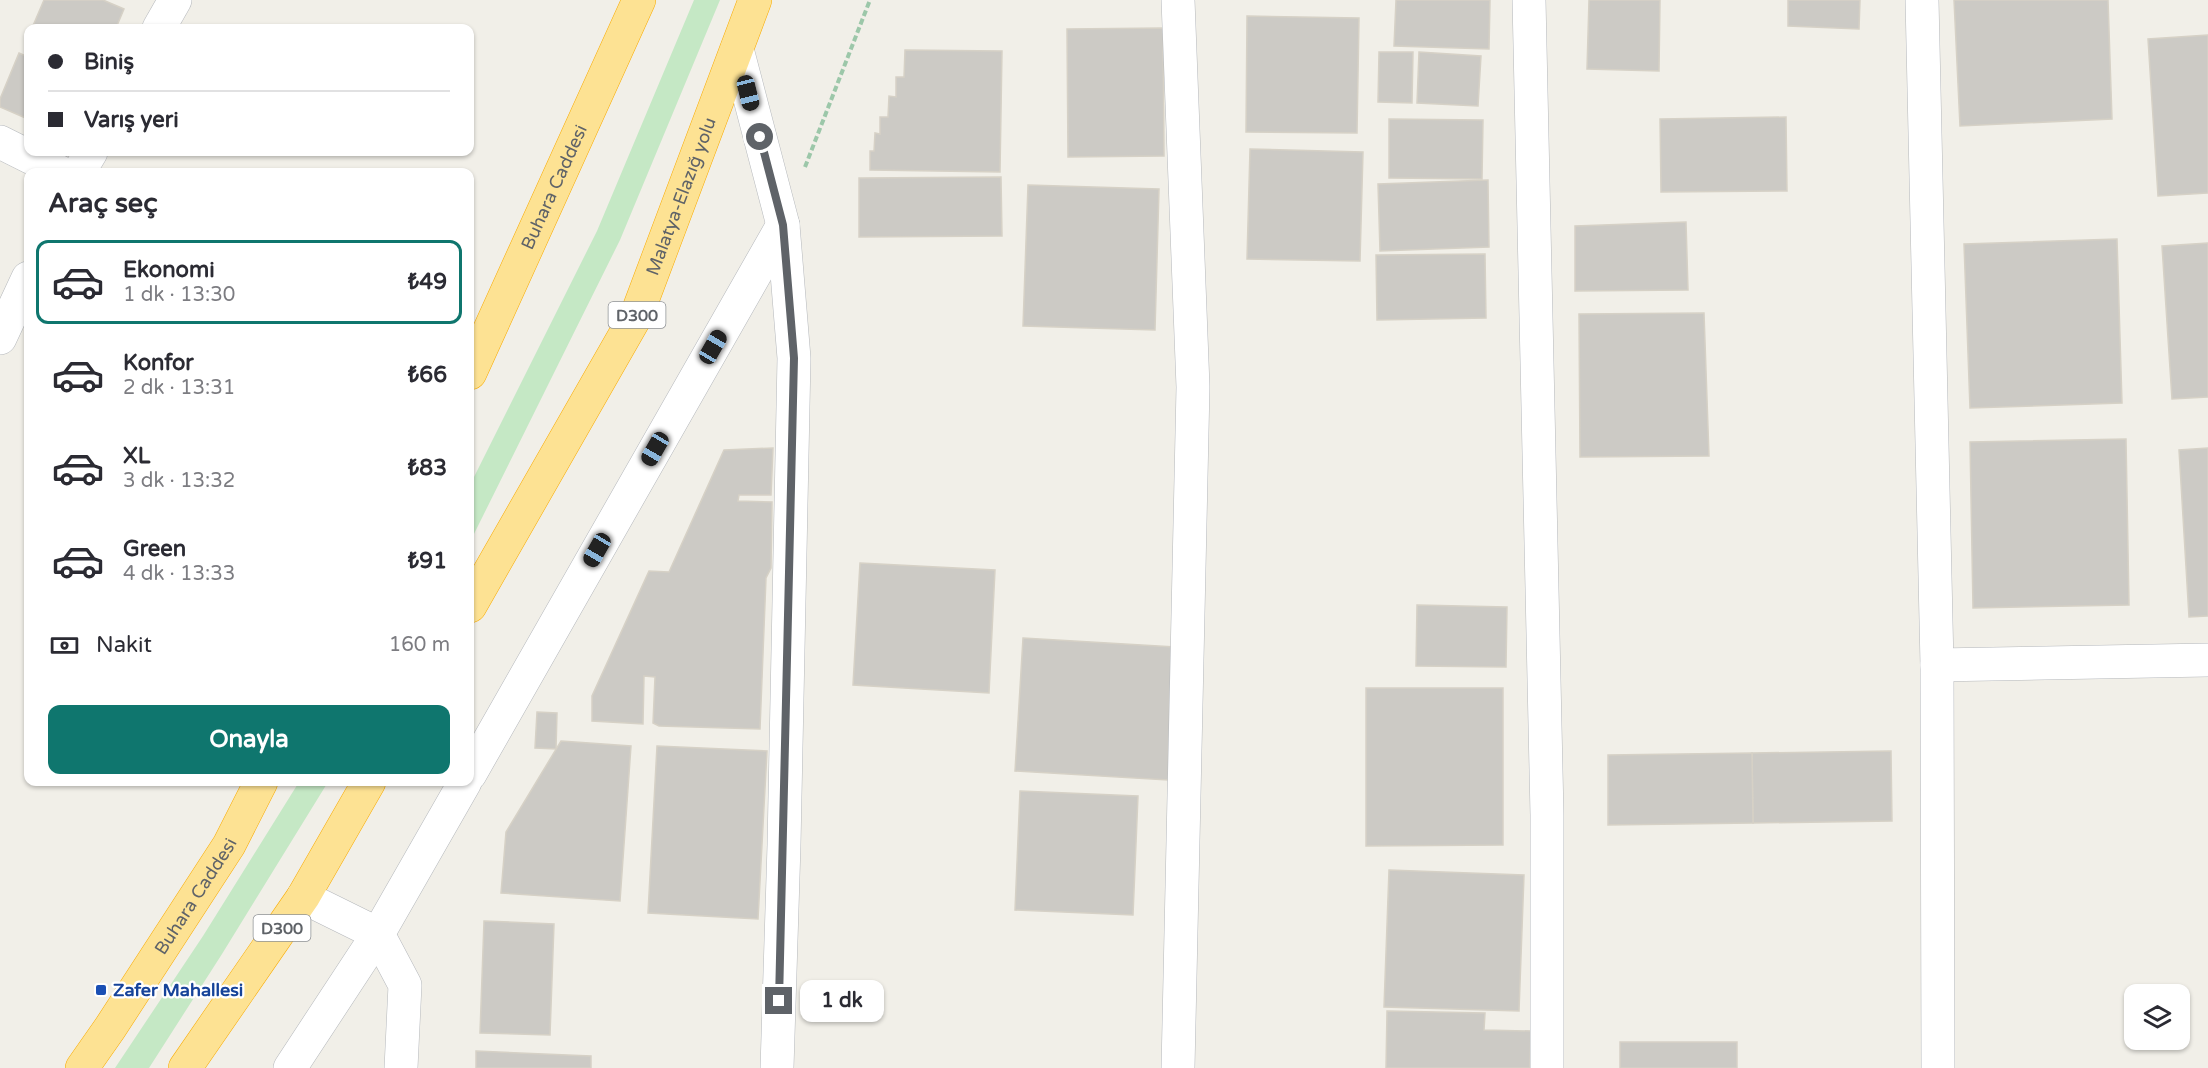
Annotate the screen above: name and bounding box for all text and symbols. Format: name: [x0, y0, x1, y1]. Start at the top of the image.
text: Biniş: [84, 49, 134, 75]
car: [735, 73, 761, 113]
text: Varış yeri: [84, 107, 179, 133]
street label: Malatya-Elazığ yolu: [641, 114, 721, 279]
street label: Buhara Caddesi: [516, 121, 592, 253]
route start: [746, 123, 773, 150]
text: Araç seç: [48, 187, 158, 220]
icon: car: [51, 255, 105, 309]
text: Ekonomi: [123, 257, 215, 283]
text: ₺49: [408, 269, 447, 295]
text: 1 dk · 13:30: [123, 283, 235, 307]
road number: D300: [608, 302, 666, 328]
car: [696, 327, 730, 367]
icon: car: [51, 348, 105, 402]
text: Konfor: [123, 350, 194, 376]
text: ₺66: [408, 362, 447, 388]
text: 2 dk · 13:31: [123, 376, 235, 400]
car: [638, 429, 672, 469]
icon: car: [51, 441, 105, 495]
text: XL: [123, 443, 150, 469]
text: ₺83: [408, 455, 447, 481]
text: 3 dk · 13:32: [123, 469, 235, 493]
car: [580, 530, 614, 570]
icon: car: [51, 534, 105, 588]
text: Green: [123, 536, 186, 562]
text: ₺91: [408, 548, 447, 574]
text: 4 dk · 13:33: [123, 562, 235, 586]
icon: cash: [48, 629, 81, 662]
text: Nakit: [96, 632, 152, 658]
text: 160 m: [389, 633, 450, 657]
button: Onayla: [48, 705, 450, 774]
street label: Buhara Caddesi: [150, 834, 242, 959]
road number: D300: [254, 915, 310, 941]
place label: Zafer Mahallesi: [113, 979, 243, 1001]
callout: 1 dk: [800, 980, 884, 1022]
marker: Zafer Mahallesi: [94, 983, 108, 997]
map controls: [2124, 984, 2190, 1050]
button: layers: [2124, 984, 2190, 1050]
route end: [765, 987, 792, 1014]
text: 1 dk: [821, 989, 863, 1013]

